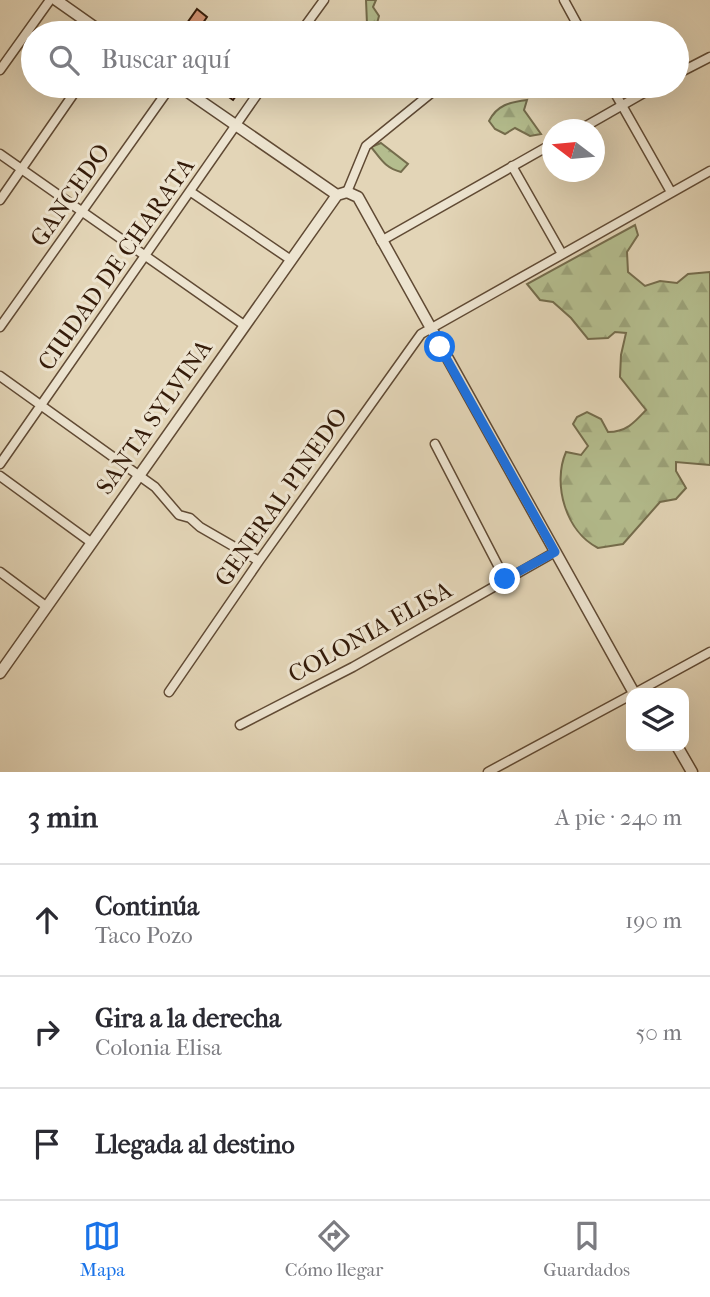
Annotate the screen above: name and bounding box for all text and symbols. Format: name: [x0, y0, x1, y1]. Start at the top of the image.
search box: [21, 21, 689, 98]
icon: search: [45, 41, 83, 79]
text: Buscar aquí: [101, 44, 230, 75]
north arrow: [542, 119, 605, 182]
street label: GANCEDO: [25, 138, 115, 252]
street label: CIUDAD DE CHARATA: [32, 152, 200, 376]
route start: [424, 331, 455, 362]
street label: SANTA SYLVINA: [90, 334, 218, 500]
street label: GENERAL PINEDO: [209, 403, 353, 591]
route end: [489, 563, 520, 594]
street label: COLONIA ELISA: [283, 575, 457, 689]
map controls: [626, 688, 689, 751]
button: layers: [626, 688, 689, 751]
text: 3 min: [28, 800, 98, 835]
text: A pie · 240 m: [555, 804, 682, 831]
text: Continúa: [95, 891, 199, 922]
icon: ahead: [28, 901, 66, 939]
text: 190 m: [625, 907, 682, 934]
text: Taco Pozo: [95, 922, 193, 949]
text: Gira a la derecha: [95, 1003, 281, 1034]
icon: right: [28, 1013, 66, 1051]
text: 50 m: [635, 1019, 682, 1046]
text: Colonia Elisa: [95, 1034, 222, 1061]
icon: arrive: [28, 1125, 66, 1163]
text: Llegada al destino: [95, 1129, 295, 1160]
tab: Mapa: [80, 1217, 125, 1281]
tab: Cómo llegar: [285, 1217, 383, 1281]
tab: Guardados: [543, 1217, 630, 1281]

